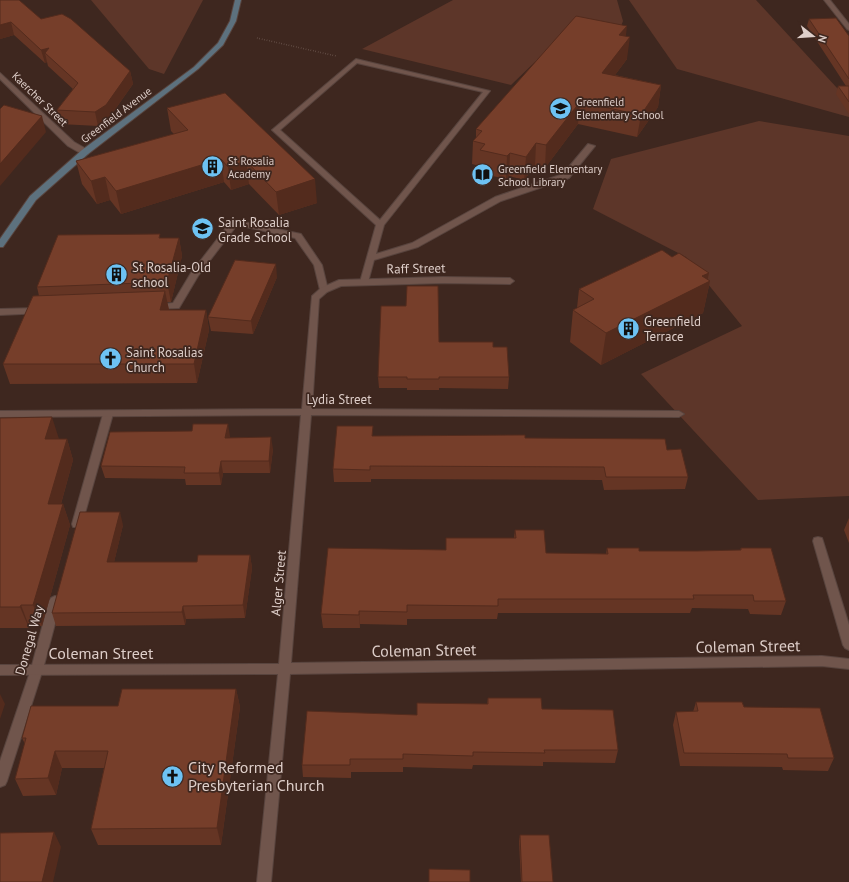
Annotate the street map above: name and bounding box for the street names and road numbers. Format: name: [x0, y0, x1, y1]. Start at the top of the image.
street label: Kaercher Street: [9, 69, 71, 129]
street label: Greenfield Avenue: [78, 84, 155, 146]
street label: Raff Street: [386, 259, 446, 278]
street label: Lydia Street: [306, 391, 372, 408]
street label: Alger Street: [267, 549, 290, 617]
street label: Donegal Way: [11, 603, 48, 677]
street label: Coleman Street: [695, 635, 801, 657]
street label: Coleman Street: [371, 639, 477, 661]
street label: Coleman Street: [49, 643, 154, 663]

